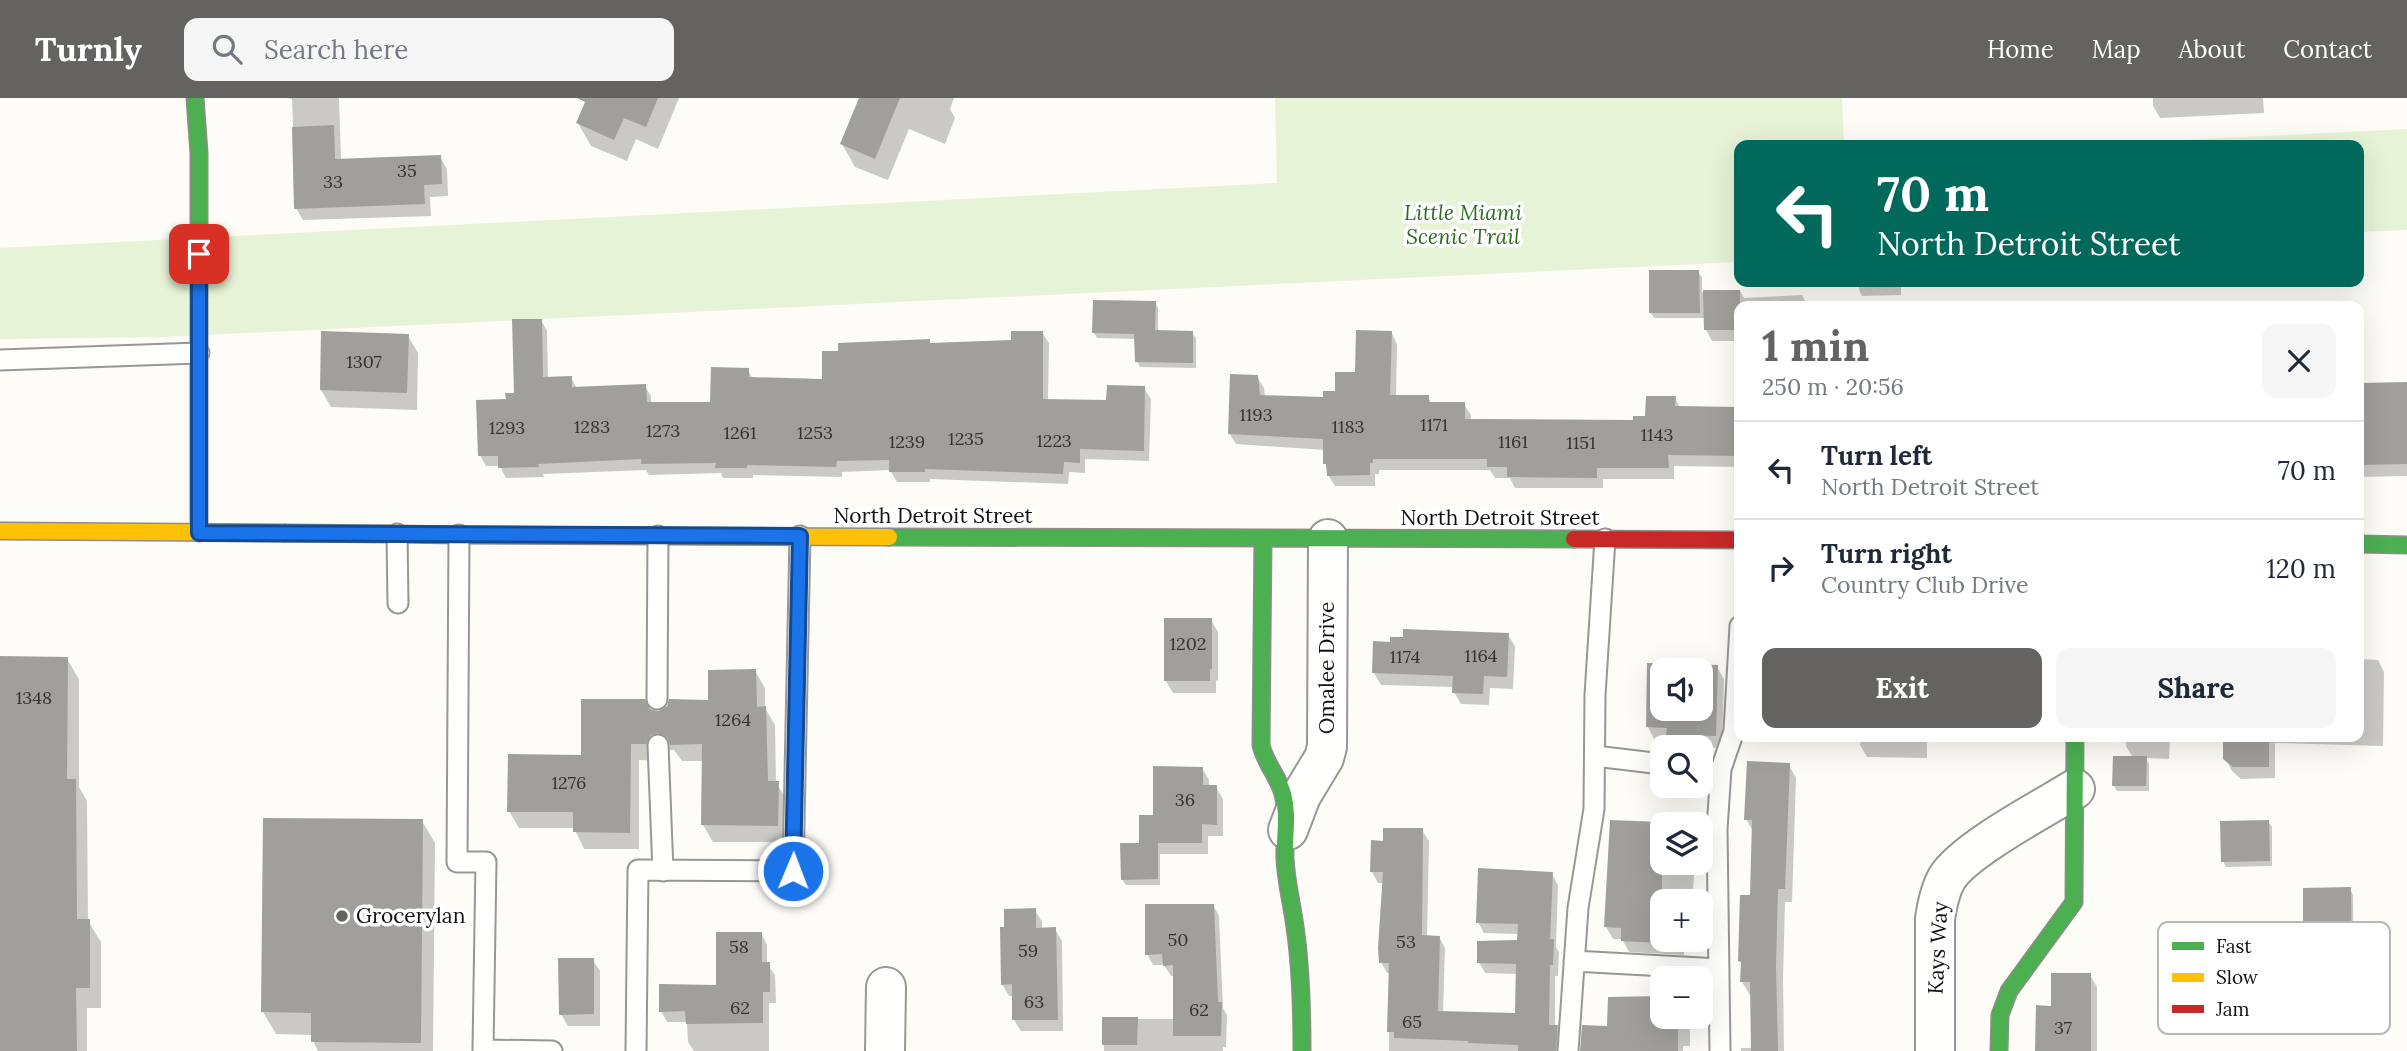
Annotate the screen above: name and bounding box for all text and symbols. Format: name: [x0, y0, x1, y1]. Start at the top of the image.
search box: [184, 18, 674, 81]
text: Turnly: [35, 28, 142, 70]
icon: search: [208, 30, 246, 68]
text: Search here: [264, 33, 408, 66]
text: Home: [1987, 34, 2054, 65]
text: Map: [2092, 34, 2141, 65]
text: About: [2179, 34, 2245, 65]
text: Contact: [2283, 34, 2372, 65]
house number: 35: [397, 159, 417, 182]
text: 70 m: [1877, 162, 1989, 224]
icon: left: [1762, 168, 1853, 259]
house number: 33: [323, 170, 343, 193]
park label: Little Miami Scenic Trail: [1404, 199, 1522, 250]
text: North Detroit Street: [1877, 223, 2181, 264]
pin: [169, 224, 229, 284]
icon: arrive: [180, 235, 218, 273]
text: 1 min: [1762, 319, 1869, 373]
button: close: [2262, 324, 2336, 398]
house number: 1307: [346, 350, 382, 373]
text: 250 m · 20:56: [1762, 372, 1904, 401]
house number: 1193: [1239, 403, 1273, 426]
house number: 1171: [1420, 413, 1448, 436]
house number: 1283: [574, 415, 610, 438]
house number: 1183: [1331, 415, 1365, 438]
house number: 1293: [489, 416, 525, 439]
house number: 1273: [646, 419, 680, 442]
house number: 1261: [723, 421, 757, 444]
house number: 1253: [797, 421, 833, 444]
house number: 1143: [1641, 423, 1673, 446]
house number: 1235: [948, 427, 984, 450]
house number: 1223: [1036, 429, 1072, 452]
house number: 1239: [889, 430, 925, 453]
house number: 1161: [1498, 430, 1528, 453]
house number: 1151: [1566, 431, 1596, 454]
text: Turn left: [1821, 439, 1932, 472]
icon: left: [1762, 451, 1800, 489]
text: 70 m: [2278, 454, 2336, 487]
text: North Detroit Street: [1821, 472, 2039, 501]
street label: North Detroit Street: [833, 502, 1033, 529]
street label: North Detroit Street: [1400, 504, 1600, 531]
text: Turn right: [1821, 537, 1952, 570]
icon: right: [1762, 549, 1800, 587]
text: 120 m: [2266, 552, 2336, 585]
text: Country Club Drive: [1821, 570, 2028, 599]
street label: Omalee Drive: [1313, 602, 1340, 734]
house number: 1202: [1170, 632, 1206, 655]
house number: 1164: [1464, 644, 1498, 667]
house number: 1174: [1390, 645, 1421, 668]
button: Exit: [1762, 648, 2042, 728]
button: Share: [2056, 648, 2336, 728]
map controls: [1650, 658, 1713, 1029]
button: sound: [1650, 658, 1713, 721]
house number: 1348: [16, 686, 52, 709]
house number: 1264: [715, 708, 751, 731]
button: search: [1650, 735, 1713, 798]
house number: 1276: [552, 771, 586, 794]
house number: 36: [1175, 788, 1195, 811]
button: layers: [1650, 812, 1713, 875]
position arrow: [756, 834, 830, 908]
button: +: [1650, 889, 1713, 952]
street label: Kays Way: [1922, 901, 1953, 995]
place label: Grocerylan: [356, 902, 466, 929]
marker: Grocerylan: [334, 908, 350, 924]
legend: [2158, 922, 2390, 1034]
house number: 50: [1168, 928, 1189, 951]
house number: 53: [1396, 930, 1416, 953]
text: Fast: [2216, 934, 2252, 958]
house number: 58: [729, 935, 749, 958]
house number: 59: [1018, 939, 1038, 962]
text: Slow: [2216, 965, 2259, 989]
button: −: [1650, 966, 1713, 1029]
house number: 63: [1024, 990, 1044, 1013]
house number: 62: [730, 996, 750, 1019]
text: Jam: [2215, 997, 2250, 1021]
house number: 62: [1189, 998, 1209, 1021]
house number: 65: [1402, 1010, 1422, 1033]
house number: 37: [2054, 1016, 2072, 1039]

